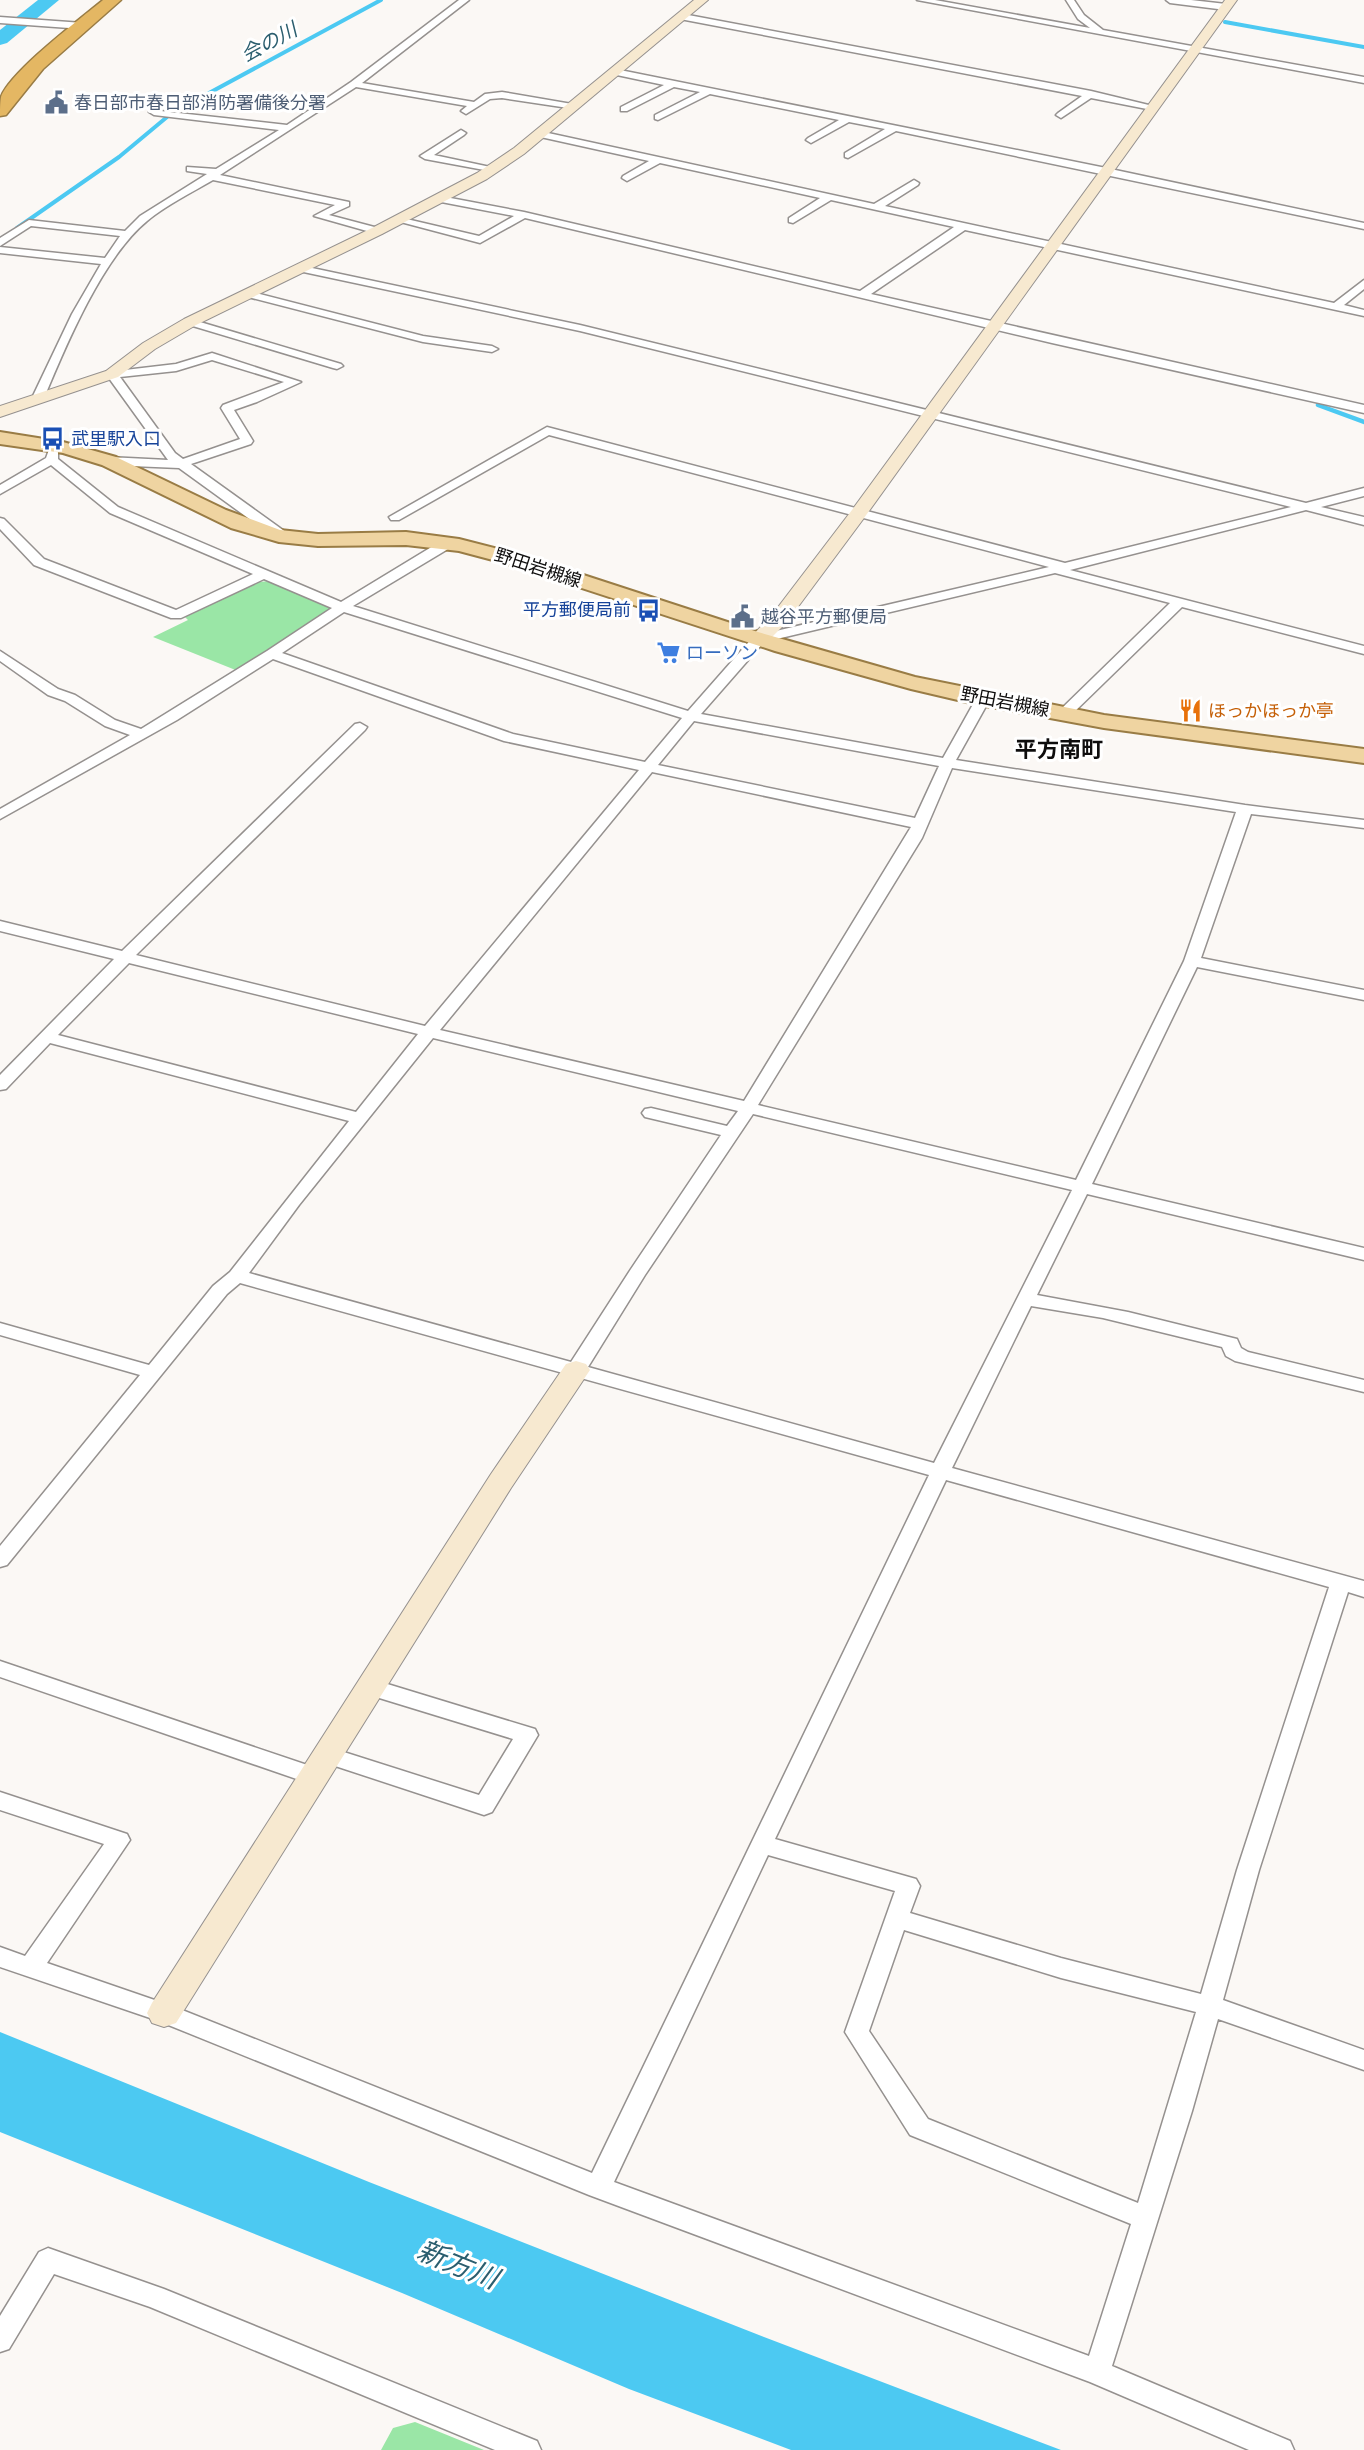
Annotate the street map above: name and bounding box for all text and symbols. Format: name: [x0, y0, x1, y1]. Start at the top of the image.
water label: 会の川: [236, 15, 302, 66]
public building icon: 春日部市春日部消防署備後分署: [43, 90, 69, 116]
place label: 春日部市春日部消防署備後分署: [74, 91, 326, 113]
bus stop icon: 武里駅入口: [40, 426, 66, 452]
place label: 武里駅入口: [71, 427, 161, 449]
street label: 野田岩槻線: [492, 543, 585, 591]
bus stop icon: 平方郵便局前: [636, 597, 662, 623]
place label: 平方郵便局前: [523, 598, 631, 620]
public building icon: 越谷平方郵便局: [730, 604, 756, 630]
place label: 越谷平方郵便局: [761, 605, 887, 627]
supermarket icon: ローソン: [655, 640, 681, 666]
place label: ローソン: [686, 641, 758, 663]
street label: 野田岩槻線: [959, 682, 1051, 720]
restaurant icon: ほっかほっか亭: [1177, 698, 1203, 724]
place label: ほっかほっか亭: [1208, 699, 1334, 721]
district label: 平方南町: [1015, 735, 1103, 761]
water label: 新方川: [413, 2232, 506, 2296]

